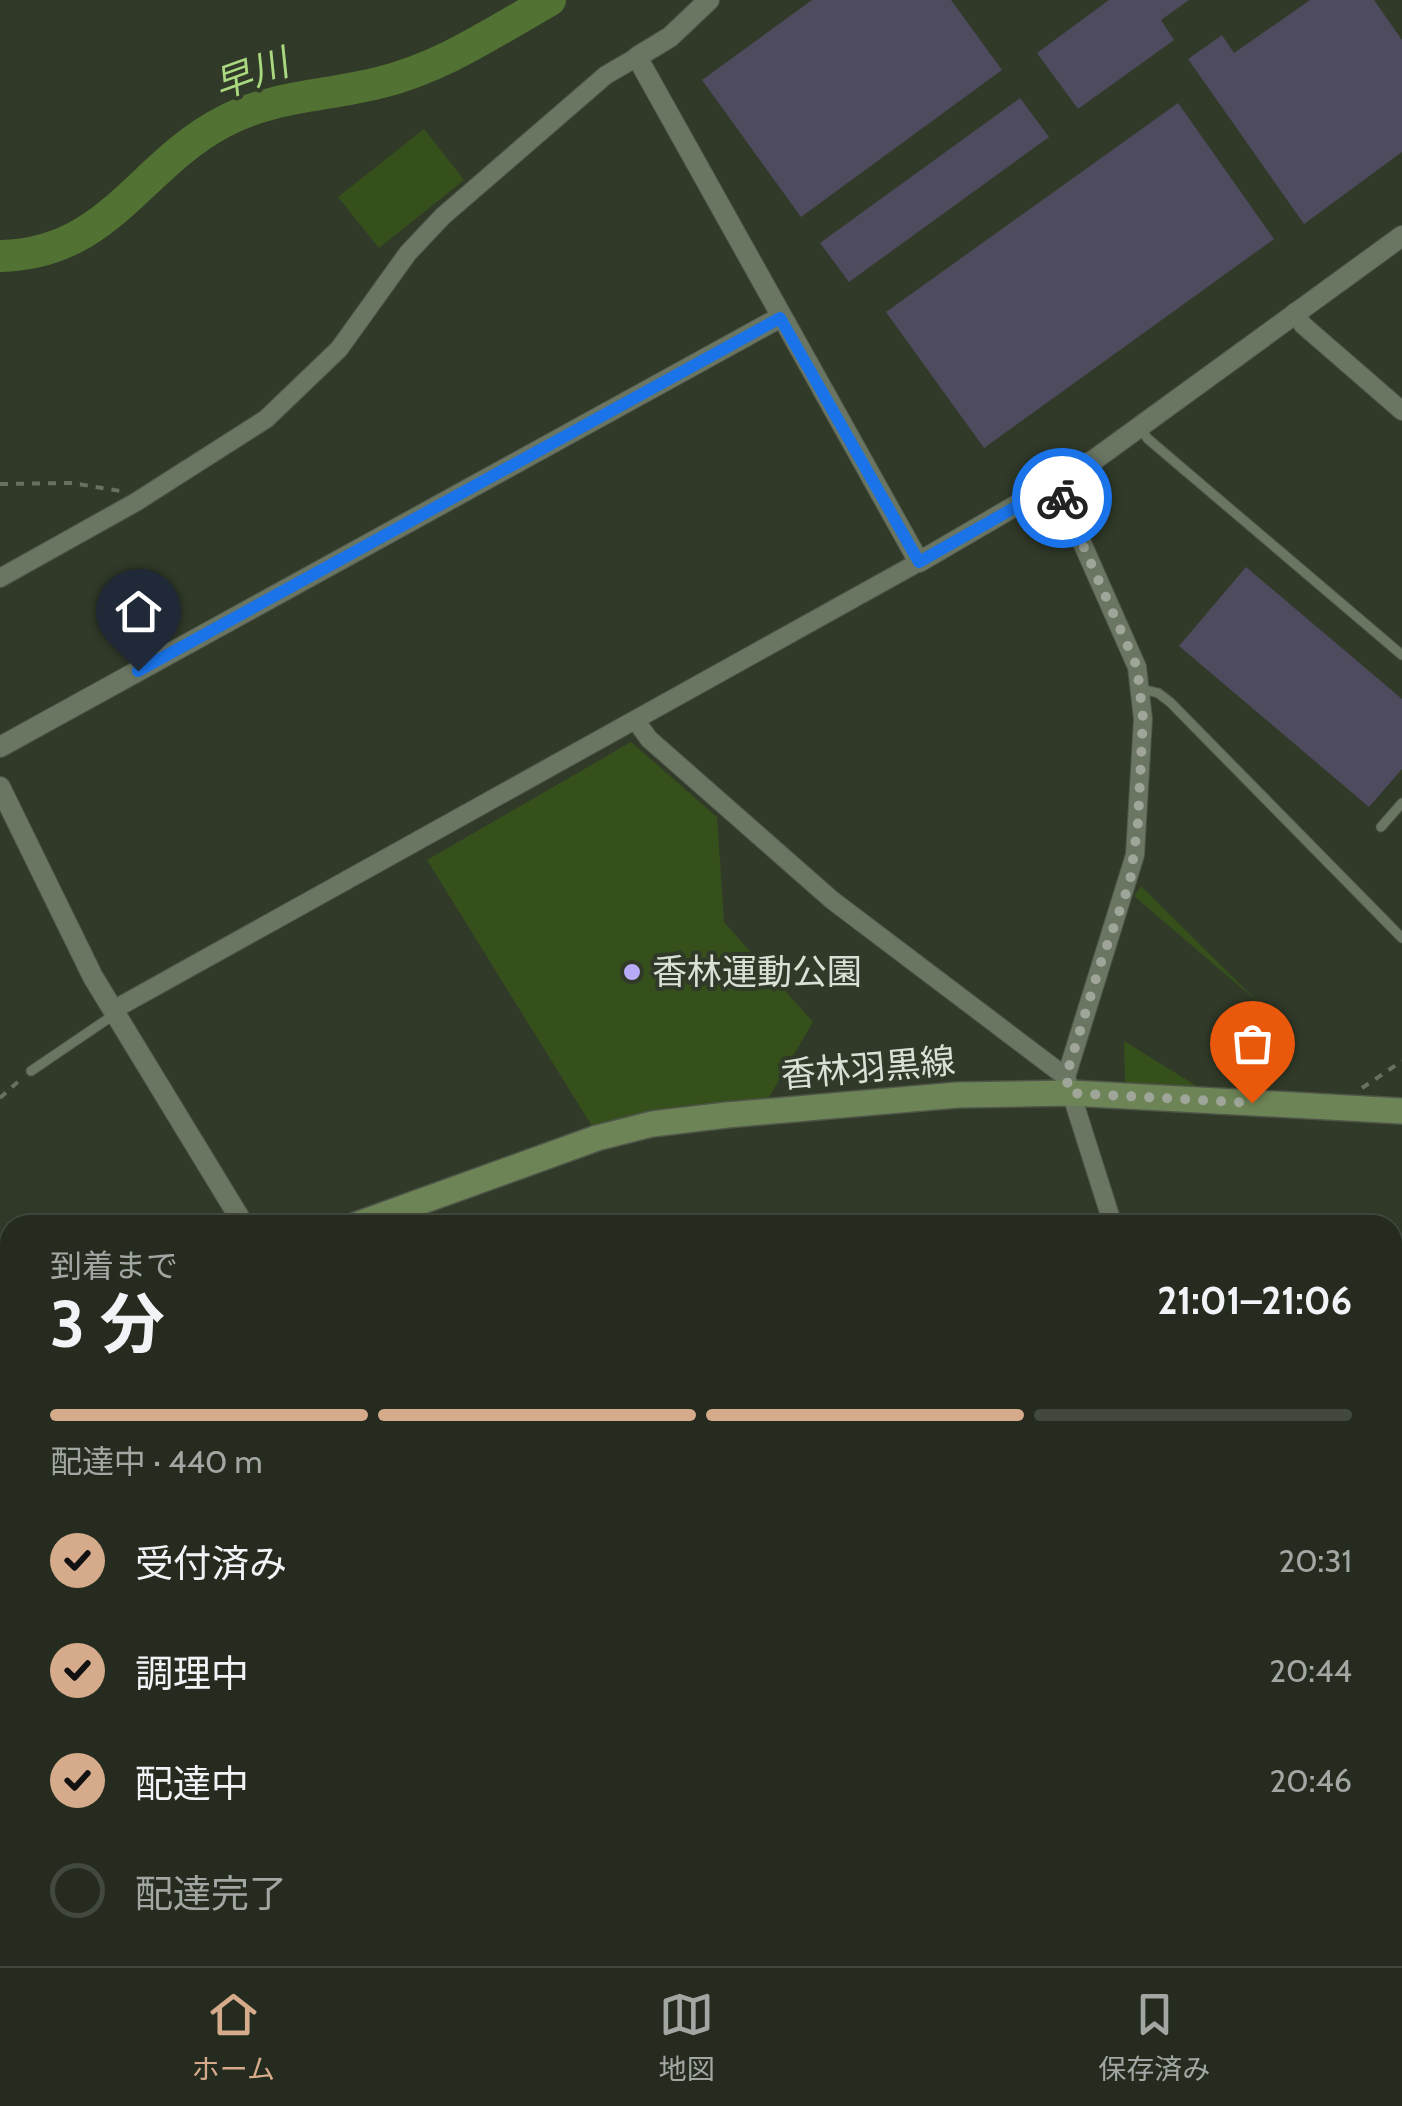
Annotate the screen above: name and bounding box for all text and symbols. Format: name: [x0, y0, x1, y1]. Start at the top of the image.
water label: 早川: [207, 37, 298, 109]
courier: [1012, 448, 1112, 548]
icon: bike: [1035, 471, 1090, 526]
pin: [96, 569, 181, 672]
icon: home: [111, 584, 166, 639]
place label: 香林運動公園: [652, 950, 862, 993]
marker: 香林運動公園: [621, 961, 643, 983]
pin: [1210, 1001, 1295, 1104]
icon: bag: [1225, 1016, 1280, 1071]
street label: 香林羽黒線: [779, 1038, 957, 1097]
text: 到着まで: [50, 1246, 178, 1285]
text: 21:01–21:06: [1157, 1277, 1352, 1324]
text: 3 分: [50, 1284, 165, 1363]
text: 配達中 · 440 m: [50, 1442, 263, 1481]
icon: check: [50, 1533, 105, 1588]
text: 受付済み: [135, 1540, 287, 1587]
text: 20:31: [1278, 1541, 1352, 1580]
icon: check: [50, 1643, 105, 1698]
text: 調理中: [135, 1650, 249, 1697]
text: 20:44: [1269, 1651, 1352, 1690]
icon: check: [50, 1753, 105, 1808]
text: 配達中: [135, 1760, 249, 1807]
text: 20:46: [1270, 1761, 1352, 1800]
text: 配達完了: [135, 1870, 287, 1917]
tab: ホーム: [192, 1987, 275, 2087]
tab: 地図: [659, 1987, 715, 2087]
tab: 保存済み: [1098, 1987, 1210, 2087]

